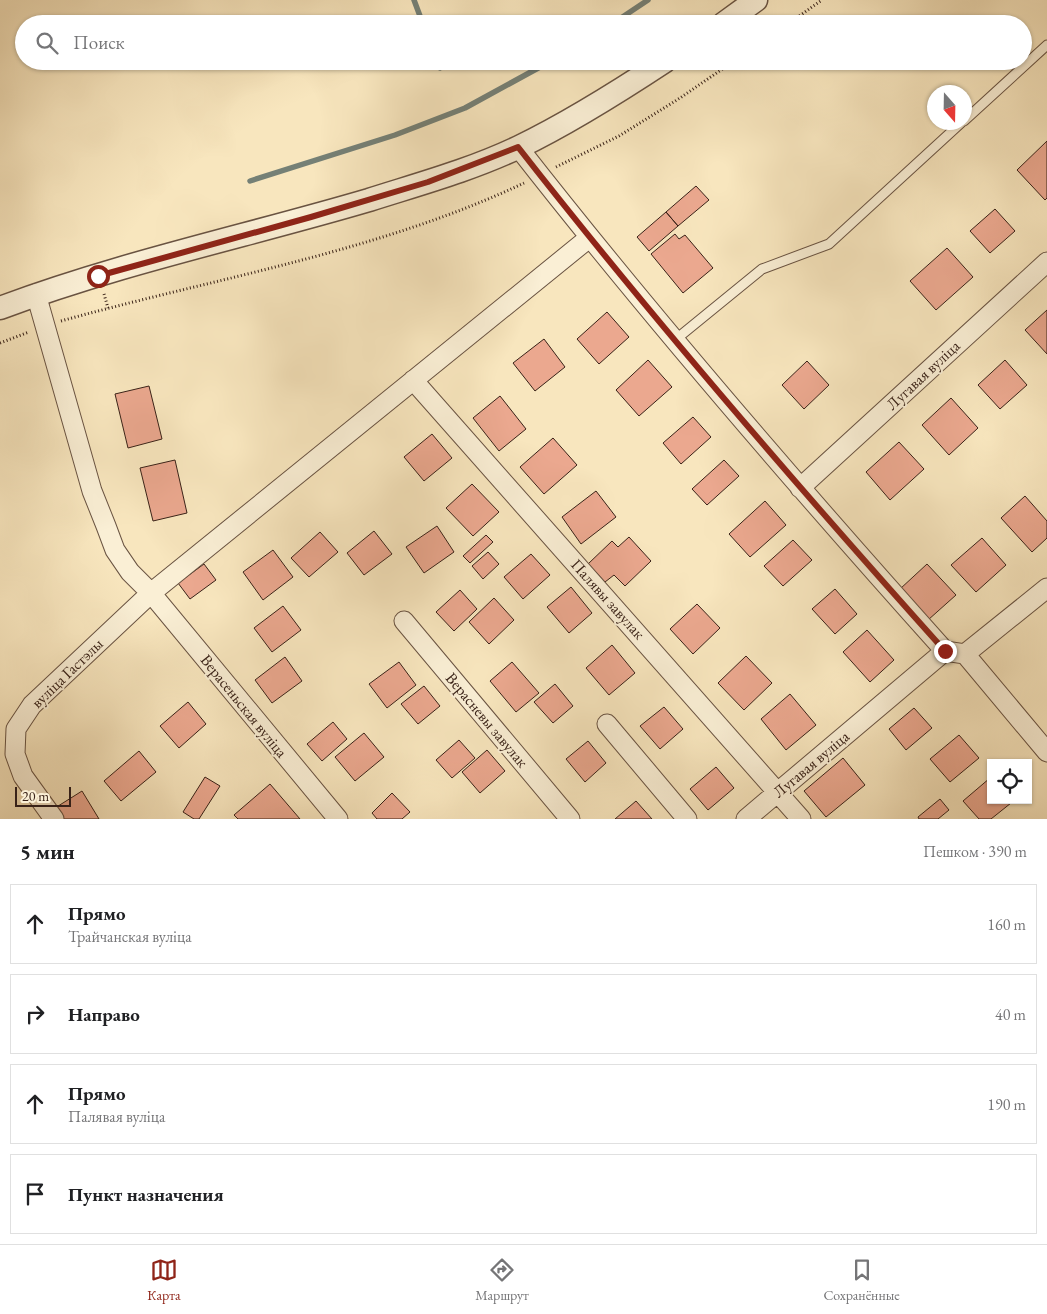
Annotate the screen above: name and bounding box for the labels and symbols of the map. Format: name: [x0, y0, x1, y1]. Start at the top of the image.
north arrow: [927, 85, 972, 130]
route start: [87, 265, 110, 288]
street label: Лугавая вуліца: [882, 335, 965, 415]
street label: Палявы завулак: [566, 554, 650, 644]
street label: вуліца Гастэлы: [27, 633, 108, 713]
route end: [934, 640, 957, 663]
street label: Верасеньская вуліца: [196, 650, 293, 762]
street label: Верасневы завулак: [441, 668, 533, 772]
street label: Лугавая вуліца: [768, 726, 854, 802]
scale bar: [15, 784, 71, 807]

